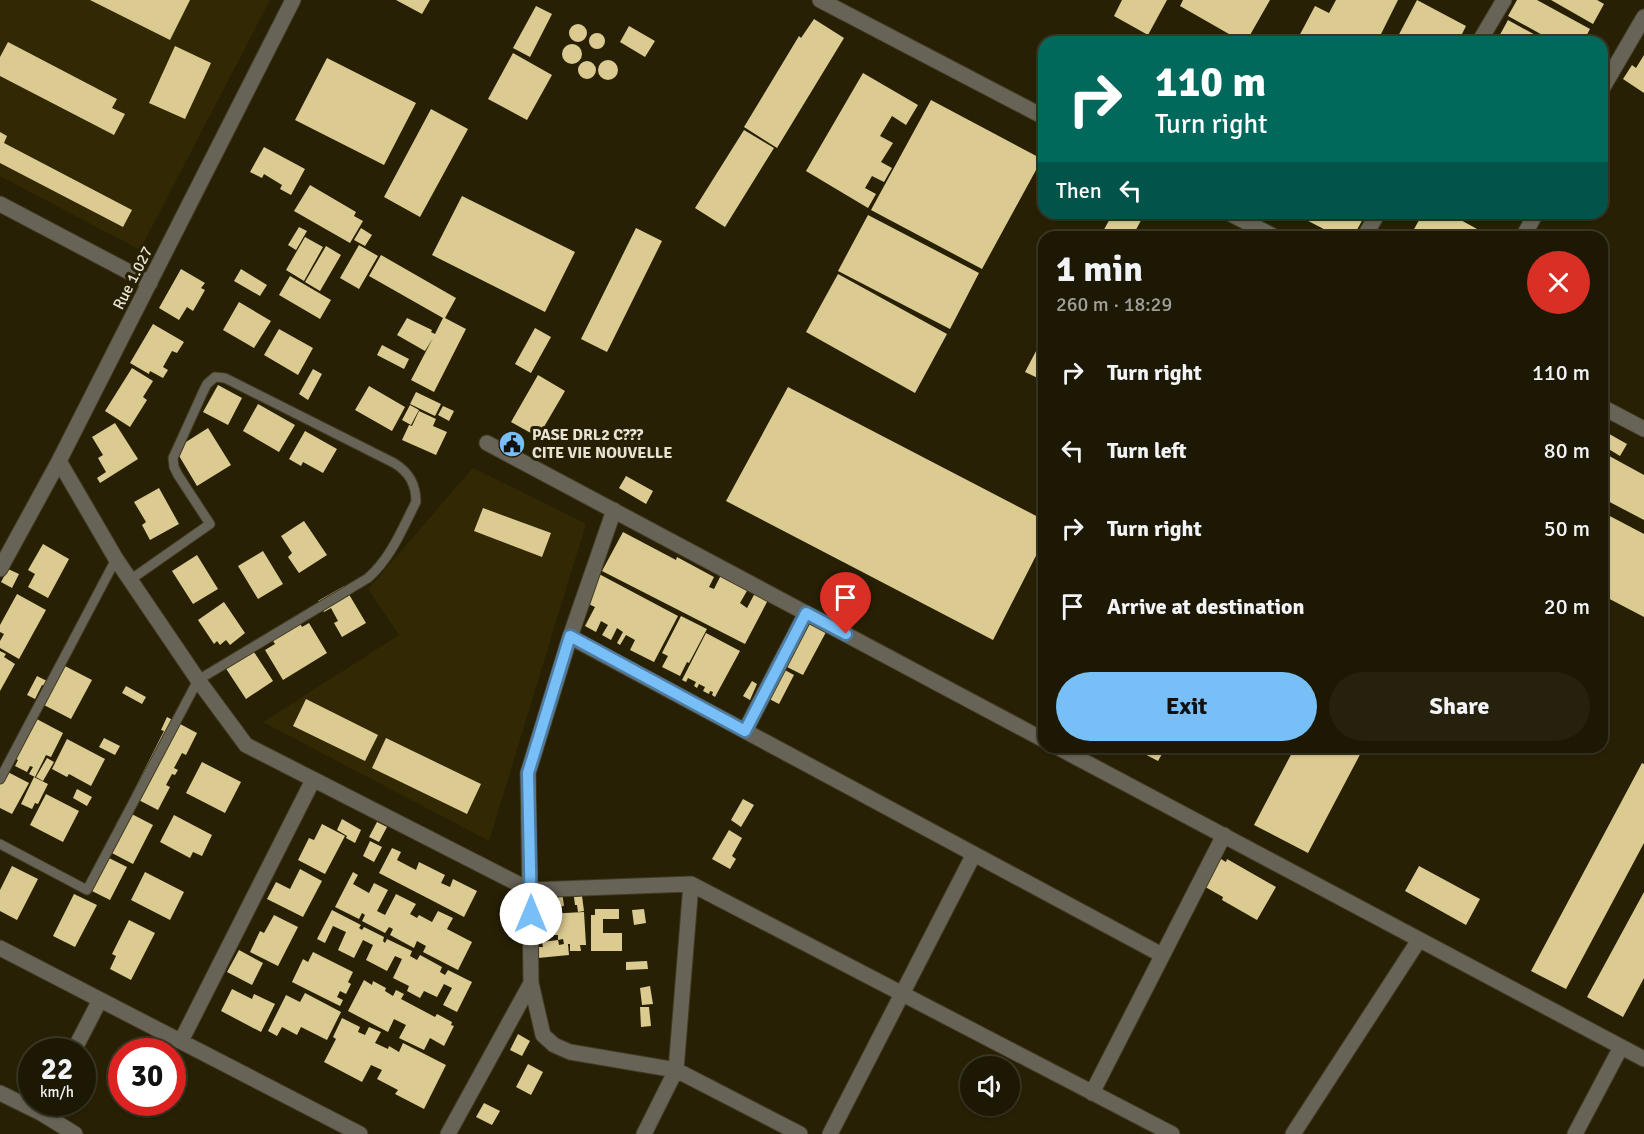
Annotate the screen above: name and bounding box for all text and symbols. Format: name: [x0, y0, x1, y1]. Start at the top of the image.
text: 110 m: [1155, 57, 1266, 108]
icon: right: [1056, 60, 1134, 138]
text: Turn right: [1155, 108, 1268, 141]
icon: left: [1114, 174, 1147, 207]
text: Then: [1056, 177, 1102, 204]
street label: Rue 1.027: [109, 243, 157, 313]
text: 1 min: [1056, 247, 1143, 292]
button: close: [1527, 251, 1590, 314]
text: 260 m · 18:29: [1056, 292, 1172, 317]
icon: right: [1056, 356, 1089, 389]
text: Turn right: [1107, 359, 1202, 386]
text: 110 m: [1532, 359, 1590, 386]
place label: PASE DRL2 C??? CITE VIE NOUVELLE: [532, 425, 672, 463]
public building icon: PASE DRL2 C??? CITE VIE NOUVELLE: [497, 429, 527, 459]
icon: left: [1056, 434, 1089, 467]
text: Turn left: [1107, 437, 1187, 464]
text: 80 m: [1544, 437, 1590, 464]
icon: right: [1056, 512, 1089, 545]
text: Turn right: [1107, 515, 1202, 542]
text: 50 m: [1544, 515, 1590, 542]
pin: [820, 572, 871, 634]
icon: arrive: [829, 581, 862, 614]
icon: arrive: [1056, 590, 1089, 623]
text: Arrive at destination: [1107, 593, 1304, 620]
text: 20 m: [1544, 593, 1590, 620]
button: Exit: [1056, 672, 1317, 741]
button: Share: [1329, 672, 1590, 741]
position arrow: [499, 882, 563, 946]
speed limit sign: 30: [108, 1038, 186, 1116]
text: 22: [41, 1051, 73, 1088]
map controls: [960, 1056, 1020, 1116]
button: sound: [960, 1056, 1020, 1116]
text: km/h: [40, 1083, 74, 1101]

